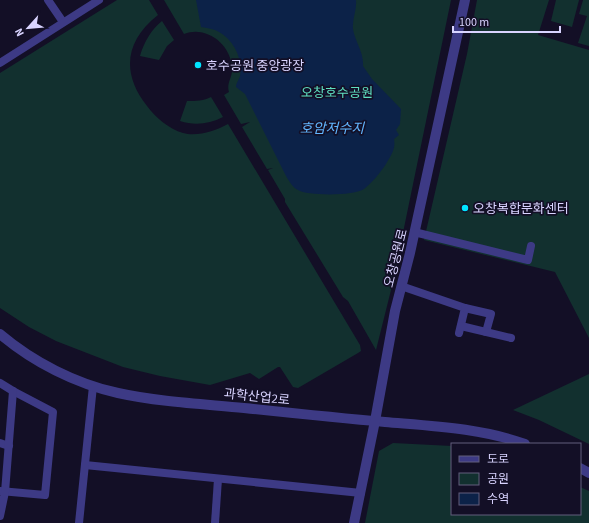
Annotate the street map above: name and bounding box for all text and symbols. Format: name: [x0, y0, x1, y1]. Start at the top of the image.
north arrow: [8, 8, 48, 48]
scale bar: [453, 8, 560, 34]
text: 100 m: [459, 14, 489, 31]
text: N: [11, 26, 28, 39]
place label: 호수공원 중앙광장: [206, 57, 304, 75]
marker: 호수공원 중앙광장: [193, 60, 203, 70]
park label: 오창호수공원: [301, 84, 373, 102]
water label: 호암저수지: [300, 119, 365, 139]
place label: 오창복합문화센터: [473, 200, 569, 218]
marker: 오창복합문화센터: [460, 203, 470, 213]
street label: 오창공원로: [380, 227, 412, 289]
street label: 과학산업2로: [223, 385, 291, 409]
legend: [451, 443, 581, 515]
text: 도로: [487, 451, 509, 468]
text: 공원: [487, 471, 509, 488]
text: 수역: [487, 491, 509, 508]

